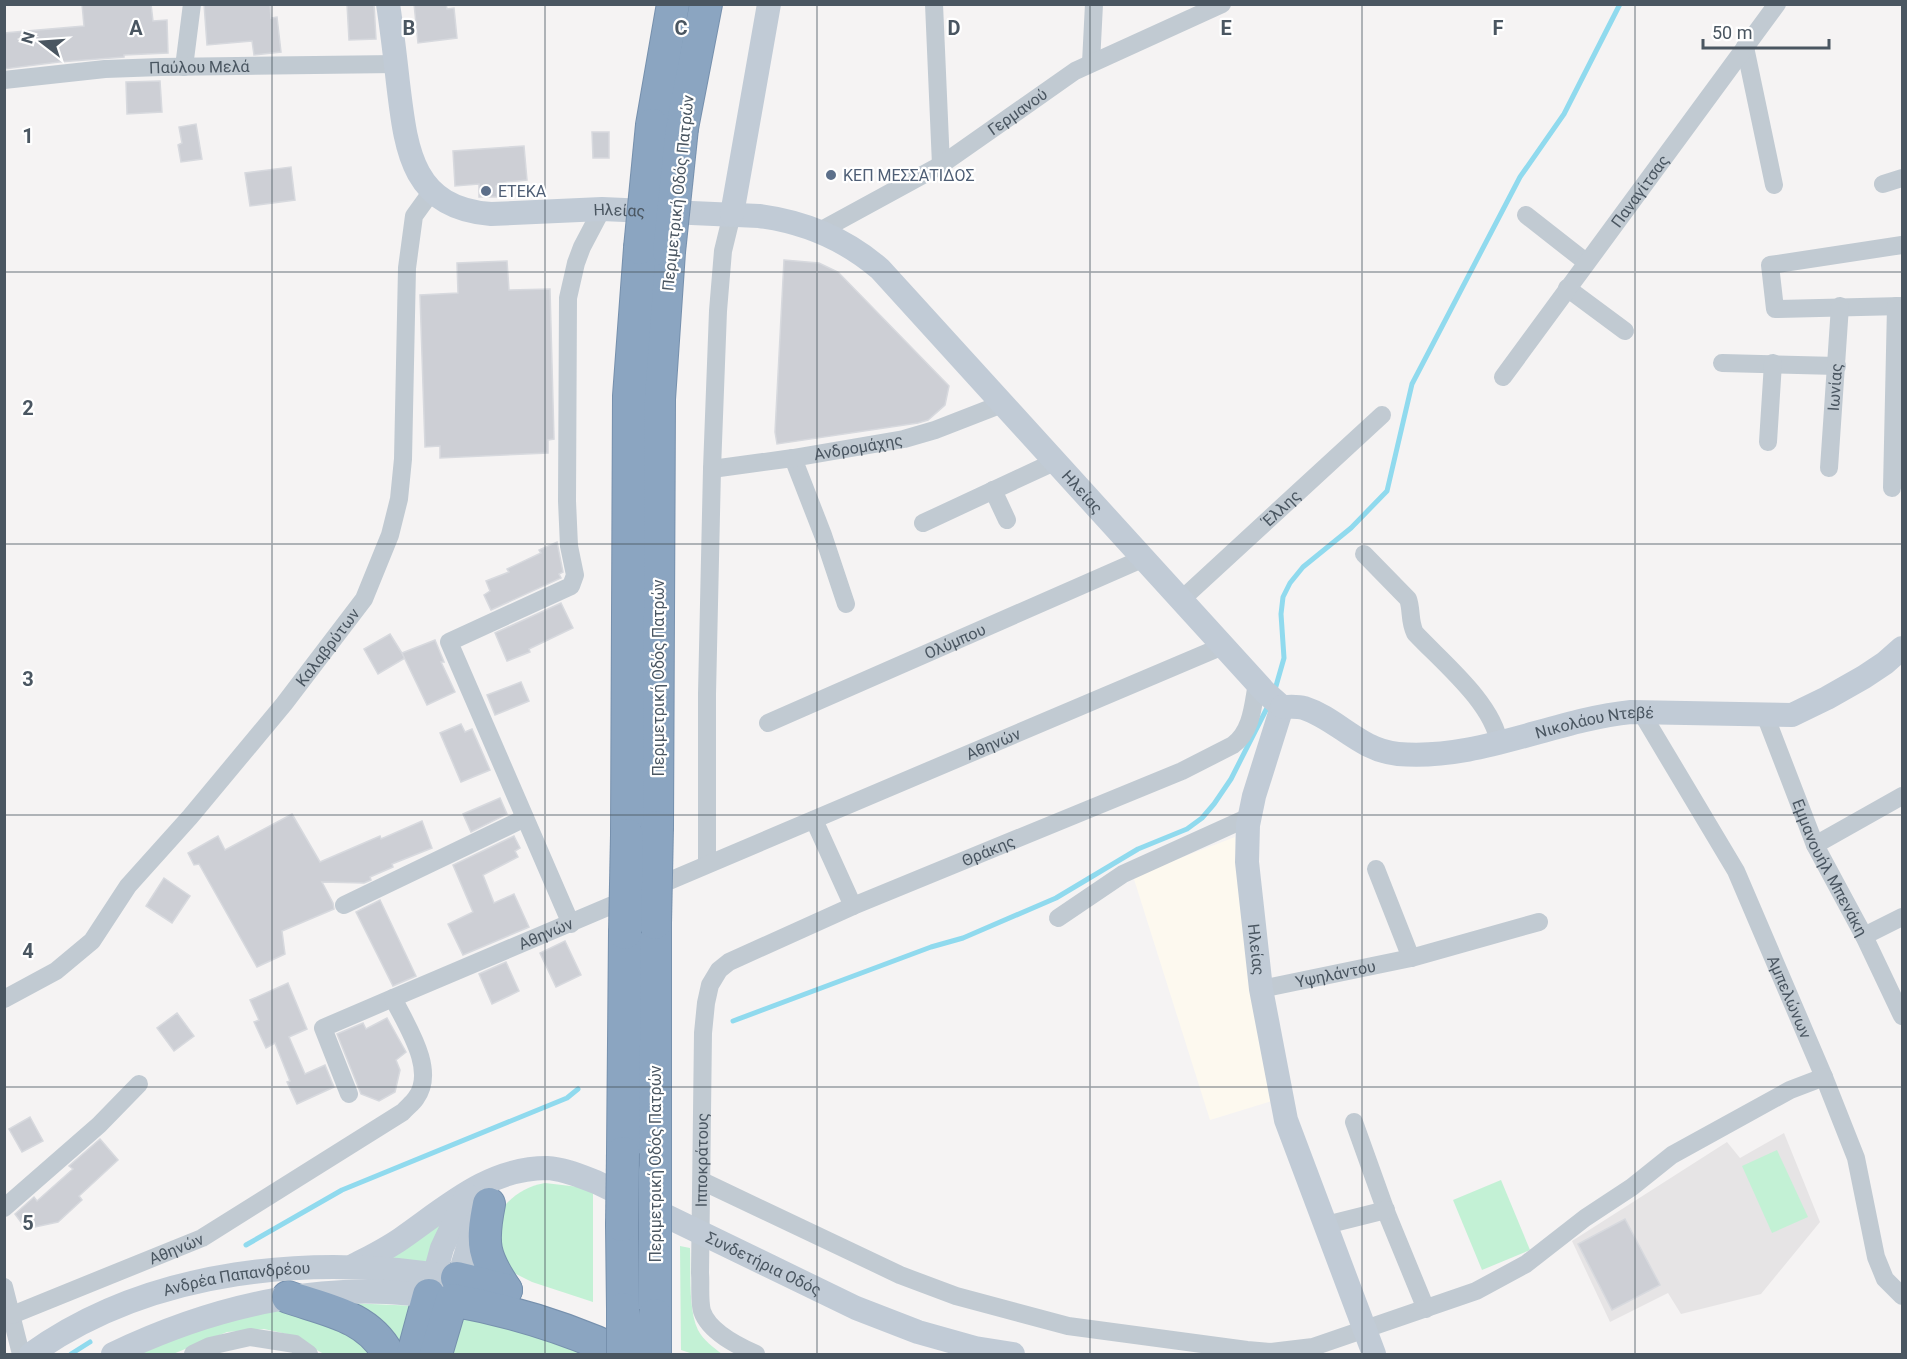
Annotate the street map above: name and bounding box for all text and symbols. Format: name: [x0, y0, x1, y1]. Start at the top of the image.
north arrow: [12, 12, 72, 72]
scale bar: [1703, 12, 1829, 50]
text: A: [129, 16, 143, 40]
text: B: [403, 16, 415, 40]
text: C: [674, 16, 688, 40]
text: D: [948, 16, 961, 40]
text: E: [1220, 16, 1232, 40]
text: F: [1493, 16, 1504, 40]
text: 50 m: [1712, 22, 1752, 43]
text: N: [17, 30, 39, 46]
street label: Παύλου Μελά: [149, 56, 250, 77]
street label: Γερμανού: [984, 84, 1051, 139]
street label: Περιμετρική Οδός Πατρών: [658, 94, 698, 292]
text: 1: [22, 124, 34, 148]
street label: Παναγίτσας: [1607, 151, 1673, 231]
place label: ΚΕΠ ΜΕΣΣΑΤΙΔΟΣ: [843, 166, 975, 185]
marker: ΚΕΠ ΜΕΣΣΑΤΙΔΟΣ: [824, 168, 838, 182]
place label: ΕΤΕΚΑ: [498, 182, 547, 201]
marker: ΕΤΕΚΑ: [479, 184, 493, 198]
street label: Ηλείας: [593, 199, 646, 220]
street label: Ιωνίας: [1823, 363, 1846, 412]
text: 2: [22, 396, 34, 420]
street label: Ανδρομάχης: [813, 430, 904, 464]
street label: Ηλείας: [1058, 466, 1107, 517]
street label: Έλλης: [1257, 486, 1304, 531]
street label: Περιμετρική Οδός Πατρών: [649, 579, 668, 777]
street label: Καλαβρύτων: [292, 604, 363, 690]
street label: Ολύμπου: [921, 619, 988, 663]
text: 3: [22, 667, 34, 691]
street label: Νικολάου Ντεβέ: [1533, 702, 1654, 742]
street label: Αθηνών: [963, 723, 1023, 763]
street label: Εμμανουήλ Μπενάκη: [1789, 796, 1872, 939]
street label: Θράκης: [959, 831, 1018, 870]
street label: Αθηνών: [516, 913, 576, 953]
street label: Ηλείας: [1244, 923, 1269, 976]
text: 4: [22, 939, 34, 963]
street label: Αμπελώνων: [1764, 952, 1816, 1041]
street label: Υψηλάντου: [1294, 956, 1377, 991]
street label: Περιμετρική Οδός Πατρών: [646, 1065, 665, 1263]
street label: Ιπποκράτους: [691, 1113, 712, 1207]
text: 5: [22, 1211, 34, 1235]
street label: Συνδετήρια Οδός: [703, 1227, 824, 1299]
street label: Αθηνών: [146, 1229, 206, 1268]
street label: Ανδρέα Παπανδρέου: [161, 1258, 311, 1300]

